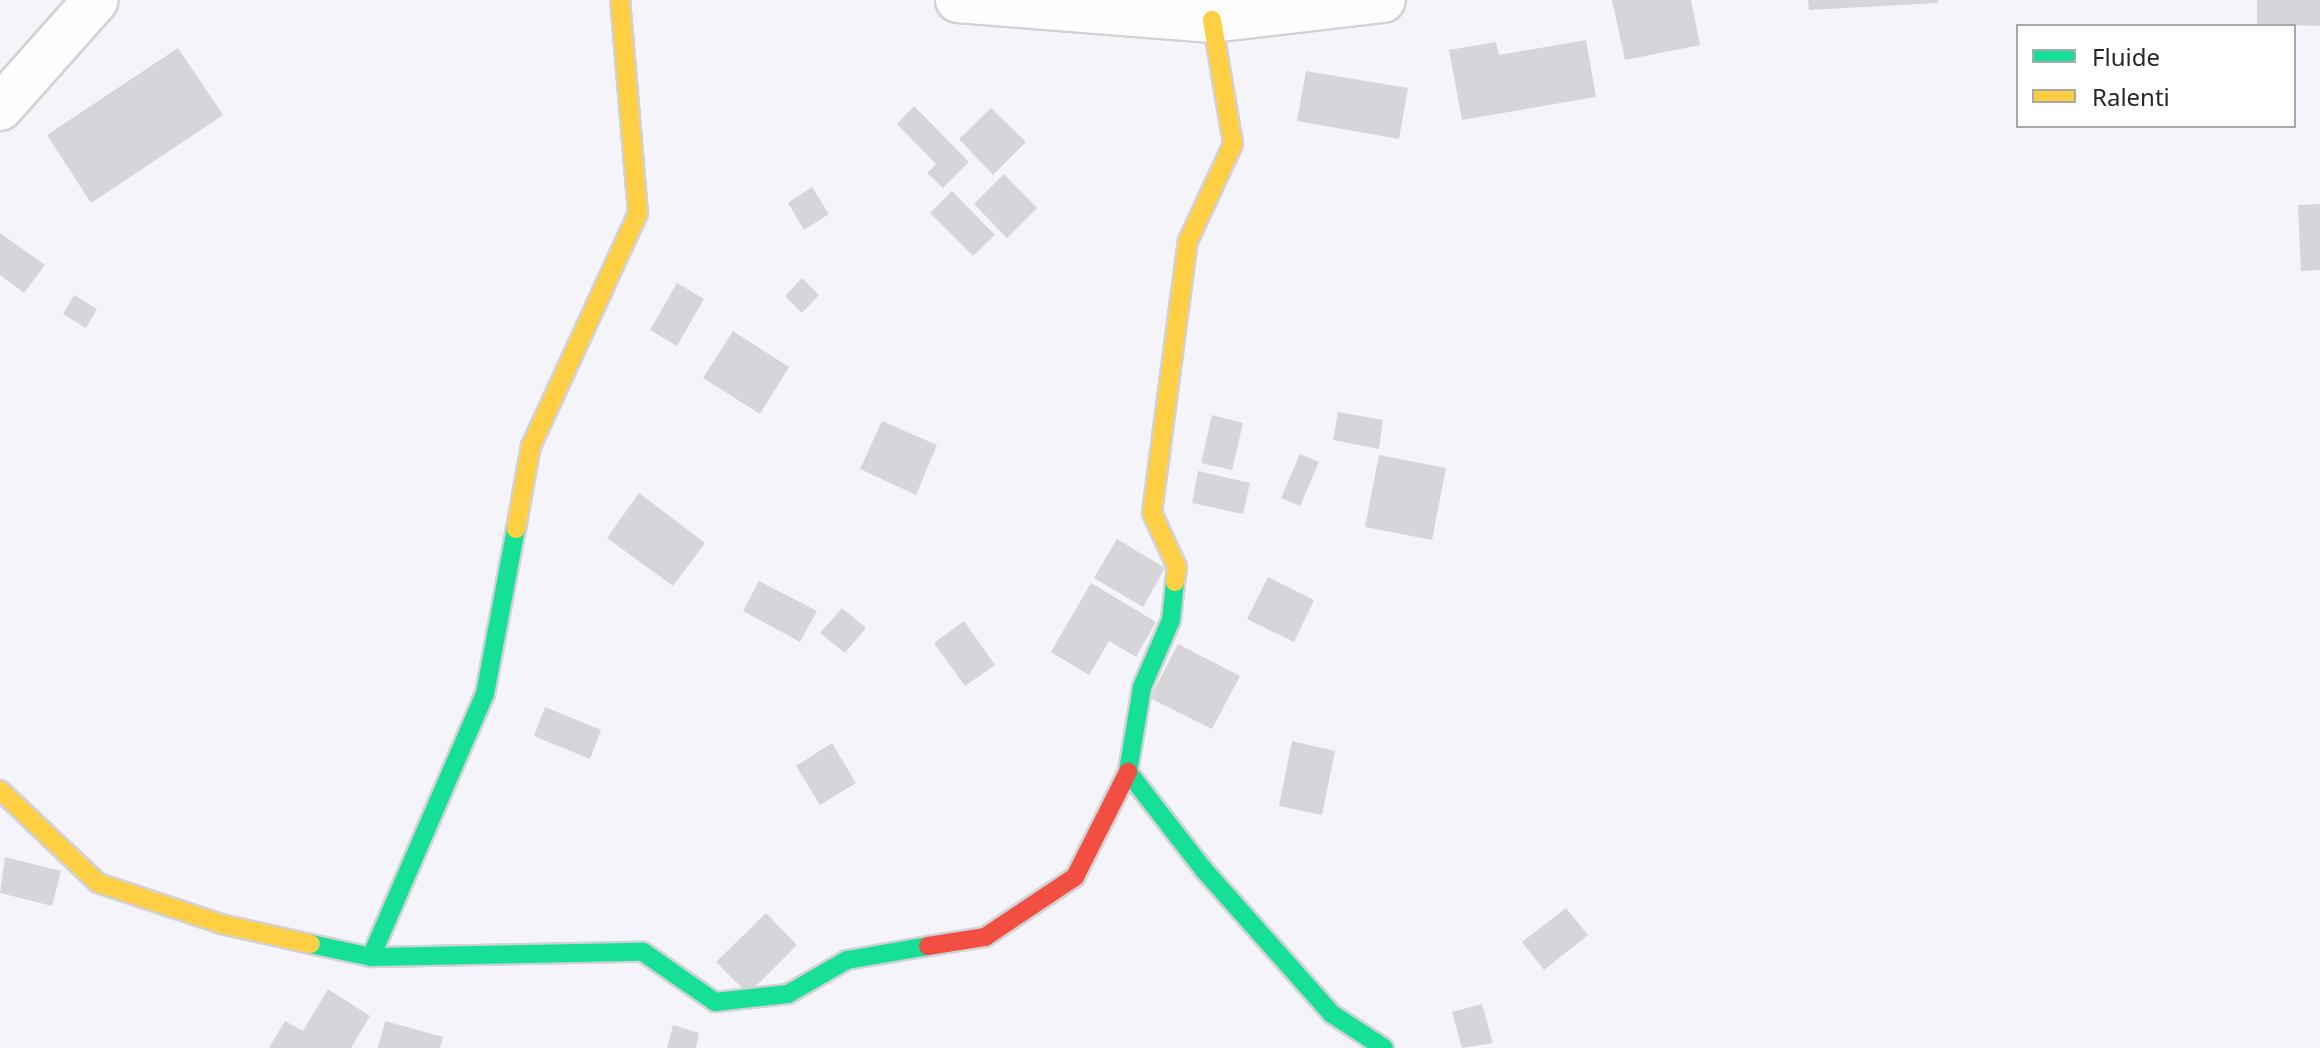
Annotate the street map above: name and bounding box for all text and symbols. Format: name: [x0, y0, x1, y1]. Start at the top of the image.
legend: [2016, 24, 2296, 128]
text: Fluide: [2092, 40, 2160, 73]
text: Ralenti: [2092, 80, 2170, 113]

